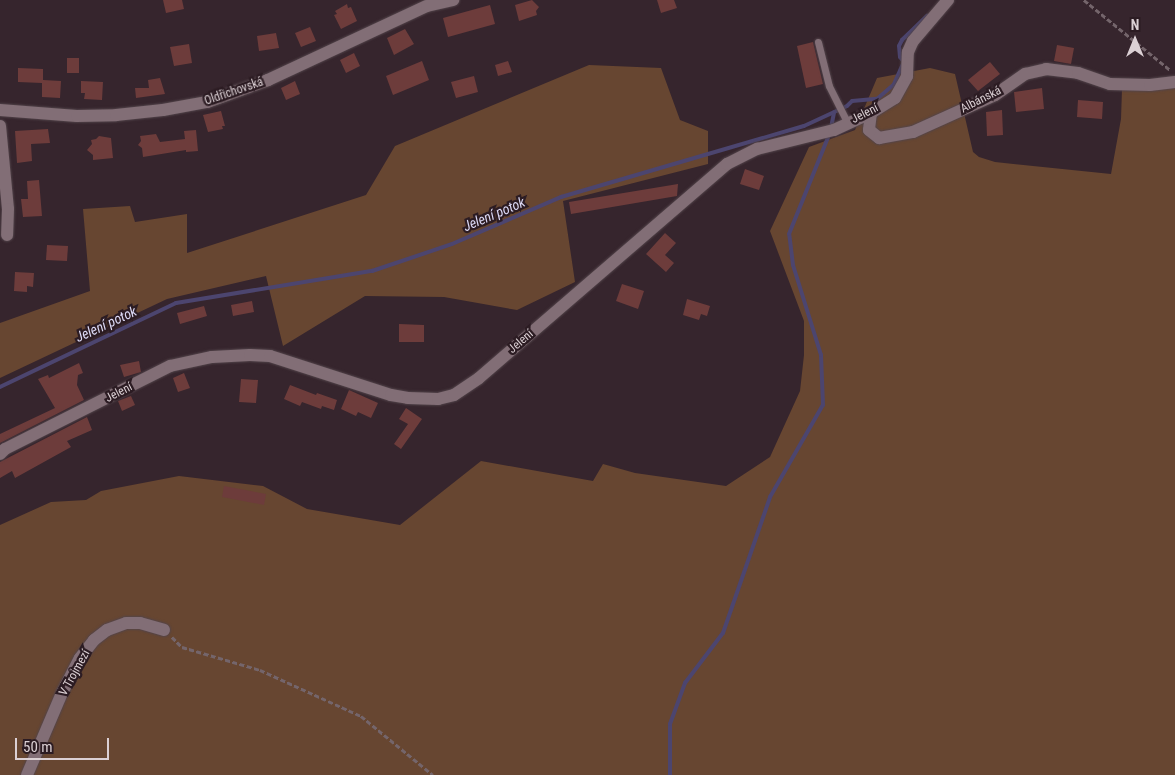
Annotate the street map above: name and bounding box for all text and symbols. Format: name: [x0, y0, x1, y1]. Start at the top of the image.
north arrow: [1110, 15, 1160, 65]
text: N: [1131, 17, 1139, 33]
street label: Oldřichovská: [203, 75, 265, 109]
street label: Albánská: [958, 84, 1004, 116]
street label: Jelení: [849, 101, 881, 127]
water label: Jelení potok: [460, 193, 528, 235]
water label: Jelení potok: [73, 303, 139, 345]
street label: Jelení: [506, 327, 536, 357]
street label: Jelení: [103, 380, 135, 406]
street label: V Trojmezí: [57, 648, 93, 698]
scale bar: [18, 728, 111, 760]
text: 50 m: [23, 738, 53, 756]

